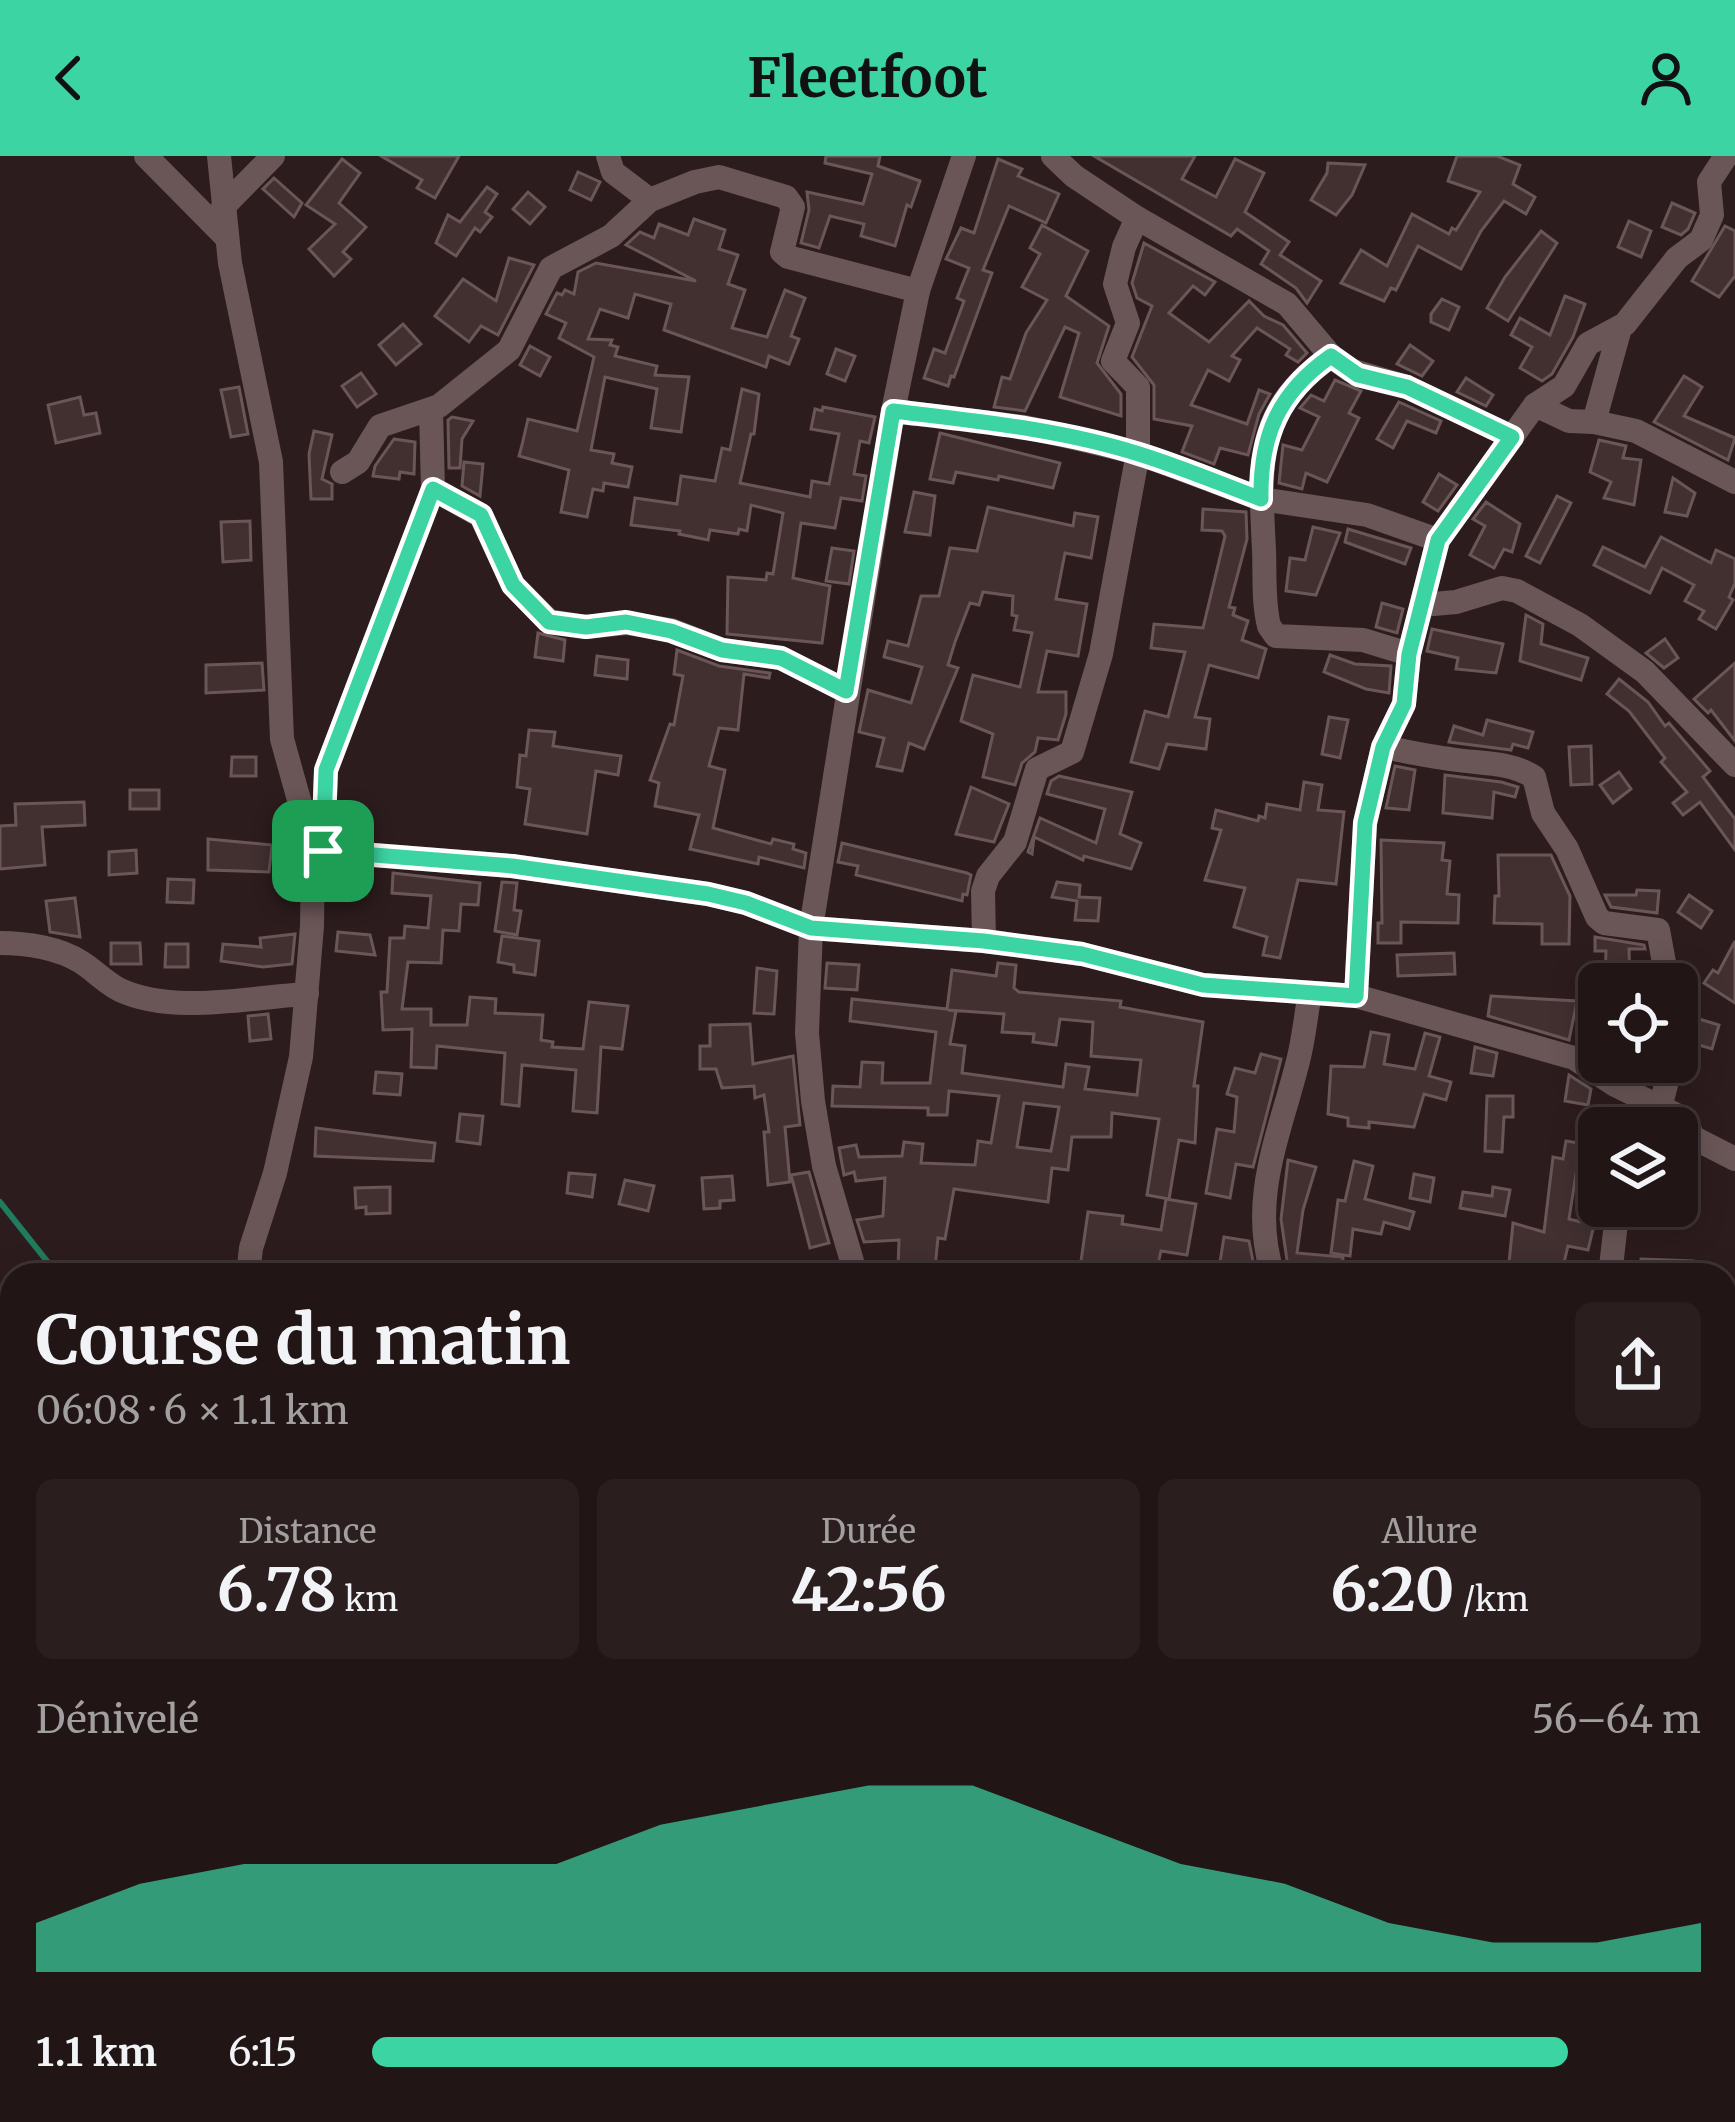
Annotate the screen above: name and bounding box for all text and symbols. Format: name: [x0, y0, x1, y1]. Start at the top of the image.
text: Fleetfoot: [747, 44, 988, 112]
icon: back: [36, 45, 102, 111]
icon: person: [1633, 45, 1699, 111]
pin: [272, 800, 374, 902]
icon: arrive: [290, 818, 356, 884]
map controls: [1578, 963, 1698, 1227]
button: locate: [1578, 963, 1698, 1083]
button: layers: [1578, 1107, 1698, 1227]
text: Course du matin: [36, 1299, 571, 1382]
button: share: [1575, 1302, 1701, 1428]
text: 06:08 · 6 × 1.1 km: [36, 1386, 349, 1435]
text: Distance: [239, 1511, 376, 1552]
text: Durée: [821, 1511, 916, 1552]
text: Allure: [1382, 1511, 1477, 1552]
text: 6.78: [217, 1552, 337, 1627]
text: 42:56: [790, 1552, 947, 1627]
text: 6:20: [1330, 1552, 1455, 1627]
text: km: [337, 1579, 398, 1620]
text: /km: [1455, 1579, 1529, 1620]
text: Dénivelé: [36, 1695, 199, 1744]
text: 56–64 m: [1532, 1695, 1701, 1744]
text: 1.1 km: [36, 2028, 157, 2077]
text: 6:15: [228, 2028, 298, 2077]

